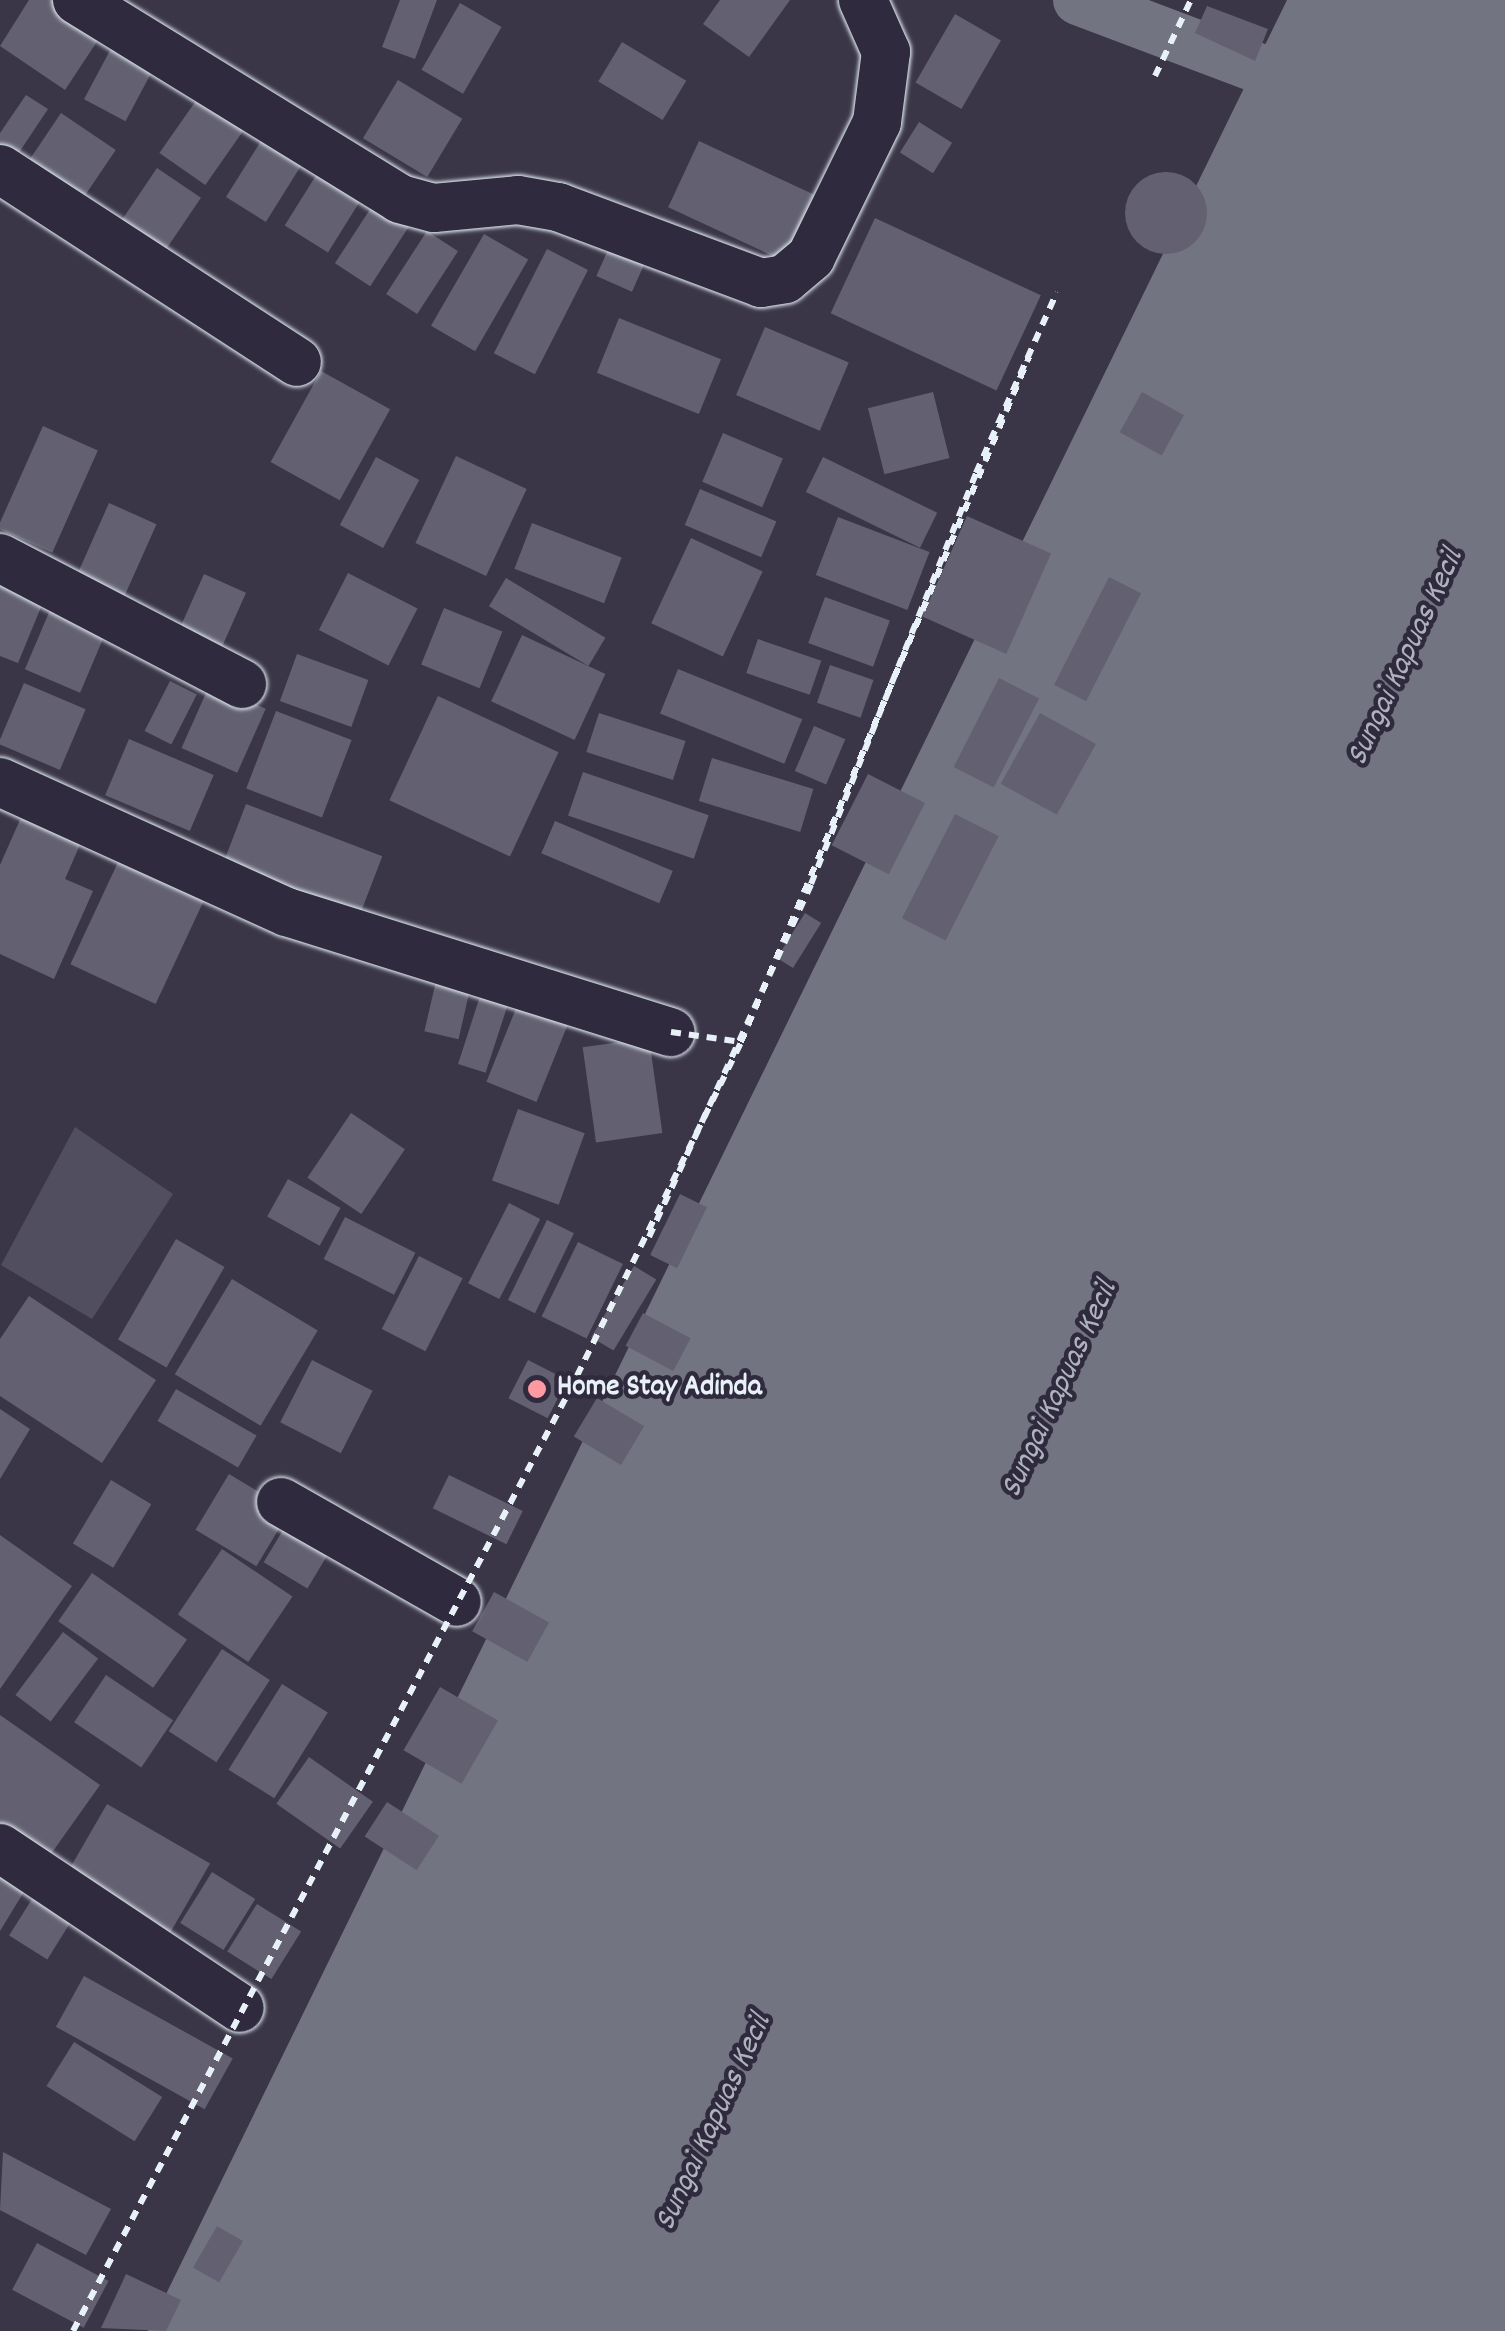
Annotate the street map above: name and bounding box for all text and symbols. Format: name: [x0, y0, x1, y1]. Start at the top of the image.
water label: Sungai Kapuas Kecil: [1340, 544, 1474, 772]
water label: Sungai Kapuas Kecil: [994, 1276, 1128, 1504]
place label: Home Stay Adinda: [557, 1371, 762, 1407]
marker: Home Stay Adinda: [526, 1378, 548, 1400]
water label: Sungai Kapuas Kecil: [648, 2009, 782, 2237]

